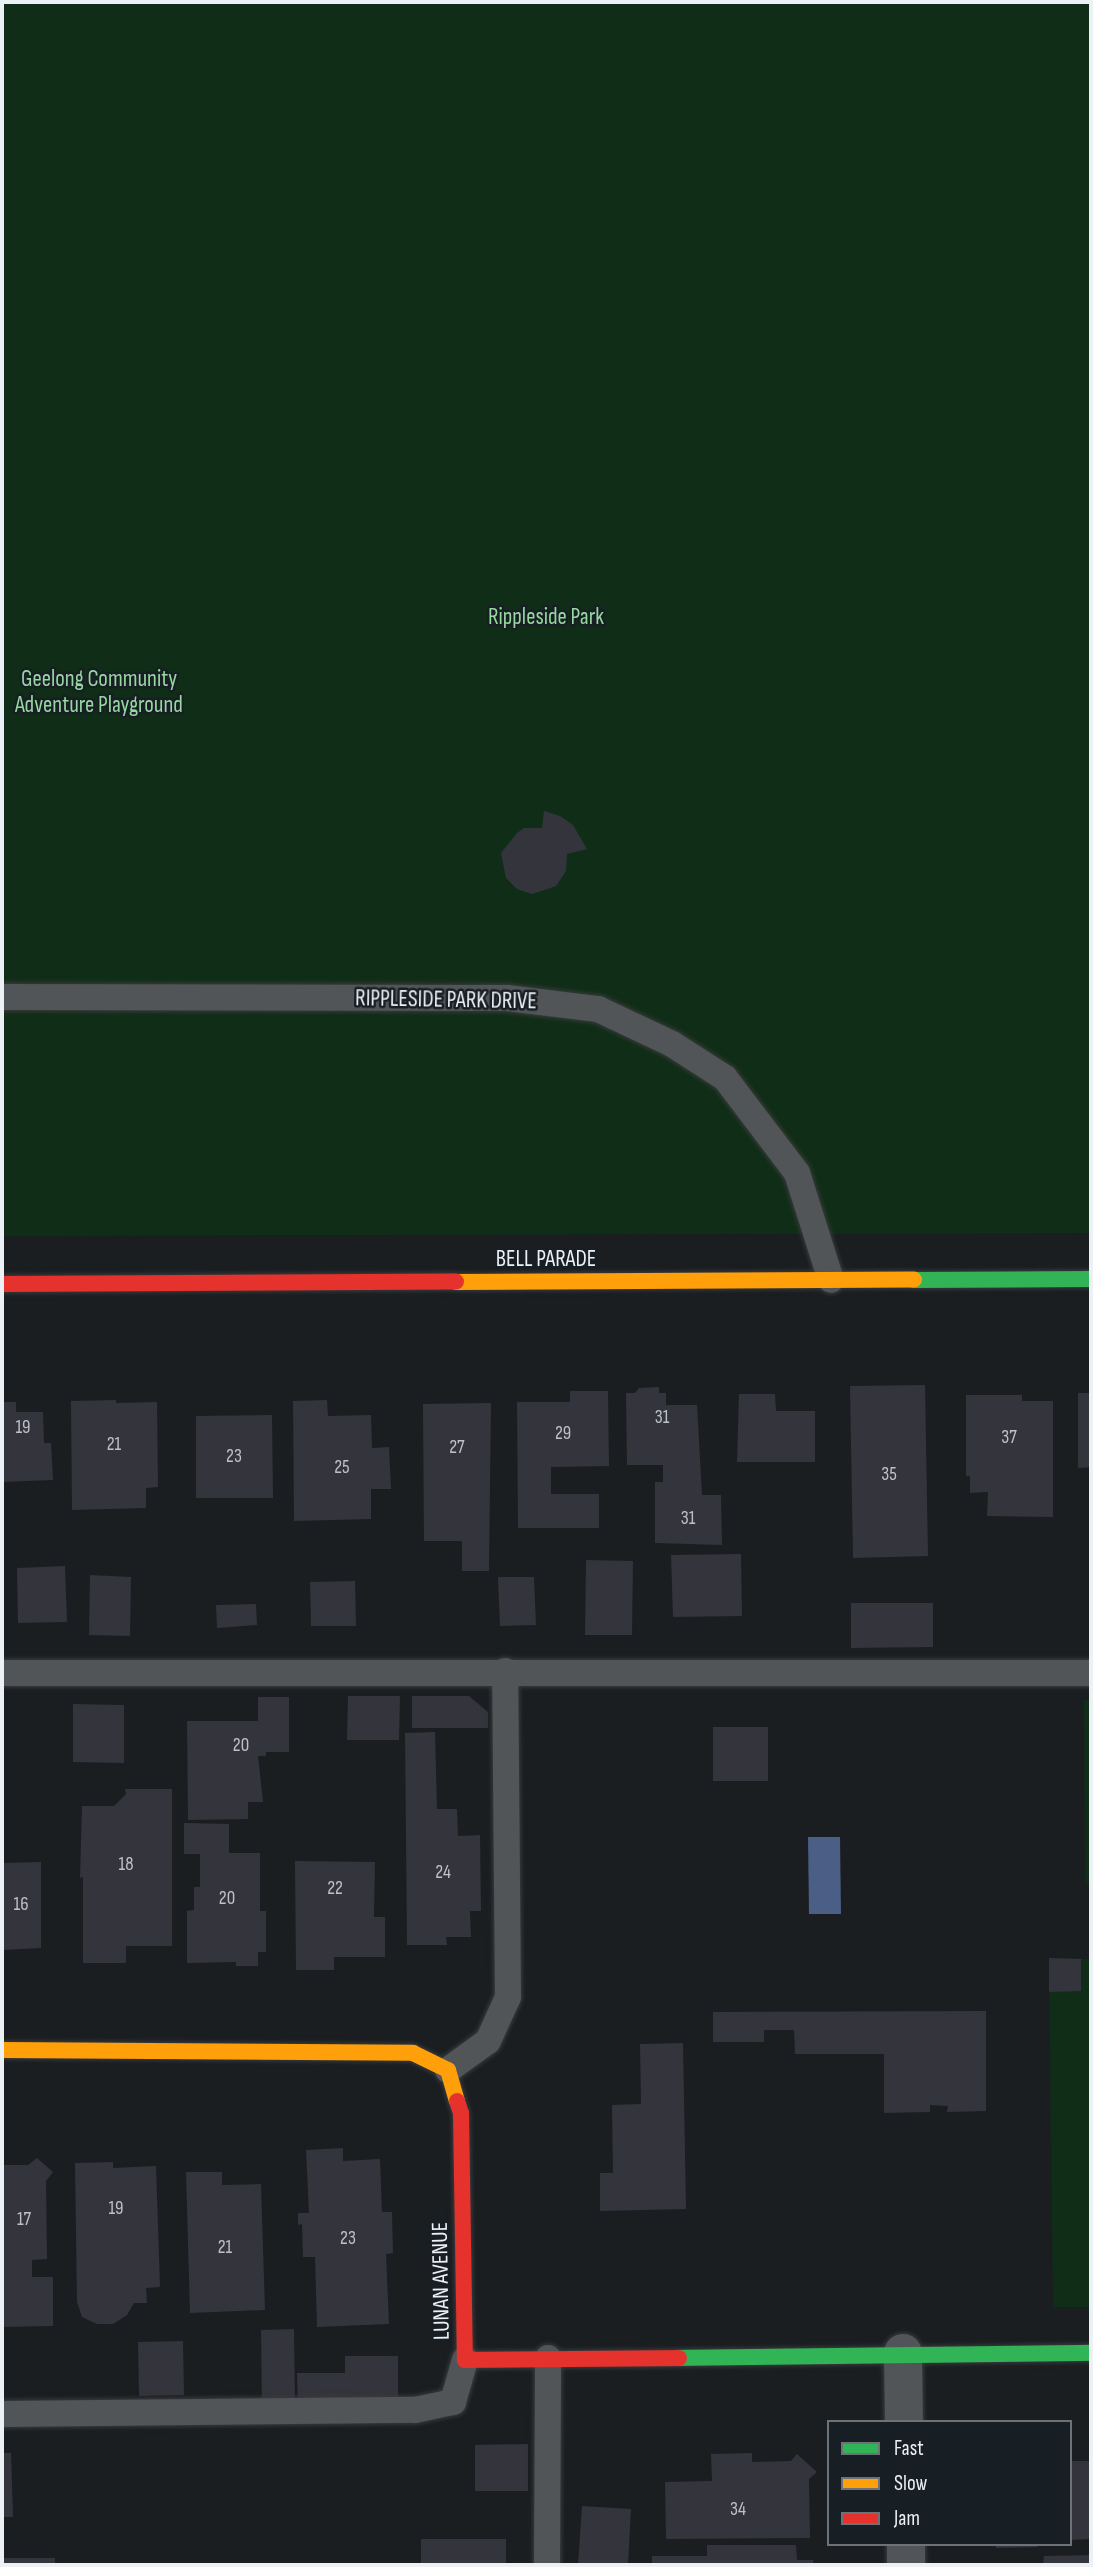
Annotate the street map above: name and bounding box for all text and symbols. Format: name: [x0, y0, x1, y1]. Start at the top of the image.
park label: Rippleside Park: [488, 603, 604, 631]
park label: Geelong Community Adventure Playground: [15, 665, 183, 719]
street label: RIPPLESIDE PARK DRIVE: [355, 985, 537, 1015]
street label: BELL PARADE: [496, 1245, 596, 1273]
house number: 31: [655, 1407, 669, 1429]
house number: 19: [15, 1417, 31, 1439]
house number: 29: [555, 1423, 571, 1445]
house number: 37: [1001, 1427, 1017, 1449]
house number: 21: [107, 1434, 121, 1456]
house number: 27: [449, 1437, 465, 1459]
house number: 23: [226, 1446, 242, 1468]
house number: 25: [334, 1457, 350, 1479]
house number: 35: [881, 1464, 897, 1486]
house number: 31: [681, 1508, 695, 1530]
house number: 20: [233, 1735, 249, 1757]
house number: 18: [119, 1854, 133, 1876]
house number: 24: [435, 1862, 451, 1884]
house number: 22: [327, 1878, 343, 1900]
house number: 20: [219, 1888, 235, 1910]
house number: 16: [14, 1894, 28, 1916]
house number: 19: [108, 2198, 124, 2220]
house number: 17: [17, 2209, 31, 2231]
street label: LUNAN AVENUE: [426, 2222, 456, 2340]
house number: 23: [340, 2228, 356, 2250]
house number: 21: [218, 2237, 232, 2259]
legend: [827, 2420, 1072, 2546]
text: Fast: [894, 2436, 924, 2461]
text: Slow: [894, 2471, 927, 2496]
house number: 34: [730, 2499, 746, 2521]
text: Jam: [894, 2506, 920, 2531]

